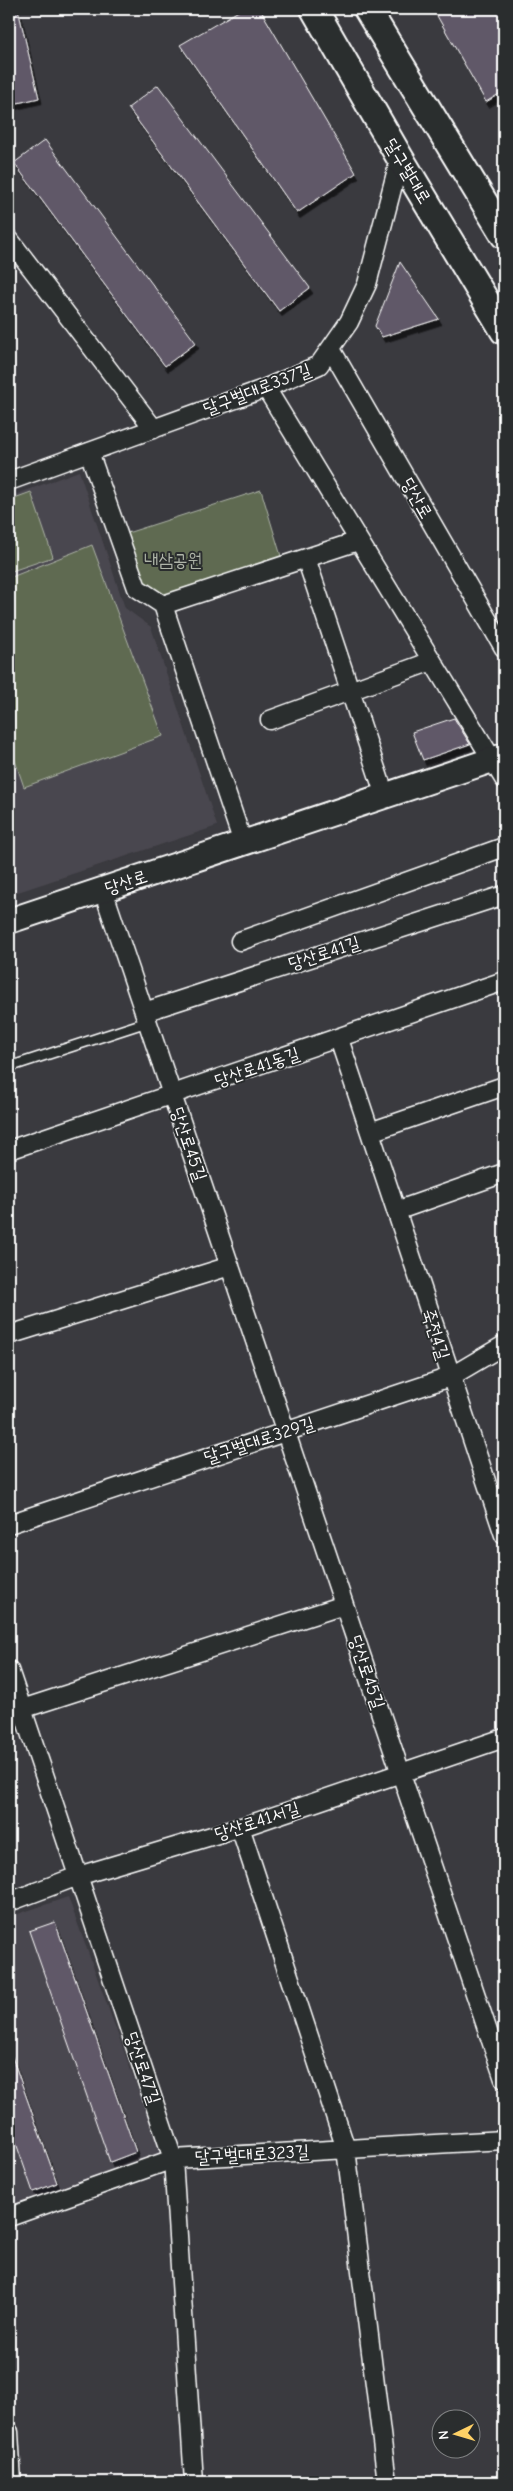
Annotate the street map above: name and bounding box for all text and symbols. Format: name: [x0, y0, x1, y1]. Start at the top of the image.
street label: 달구벌대로: [380, 135, 435, 208]
street label: 달구벌대로337길: [200, 359, 314, 420]
street label: 당산로: [397, 474, 437, 522]
park label: 내삼공원: [144, 550, 202, 571]
street label: 당산로: [102, 866, 150, 899]
street label: 당산로41길: [286, 932, 363, 975]
street label: 당산로41동길: [212, 1043, 303, 1092]
street label: 당산로45길: [166, 1105, 211, 1184]
street label: 죽전4길: [417, 1306, 454, 1363]
street label: 달구벌대로329길: [201, 1413, 318, 1468]
street label: 당산로45길: [344, 1633, 389, 1712]
street label: 당산로41서길: [212, 1798, 303, 1845]
street label: 당산로47길: [120, 2029, 165, 2108]
street label: 달구벌대로323길: [194, 2141, 310, 2168]
north arrow: [430, 2408, 480, 2458]
text: N: [435, 2430, 452, 2440]

